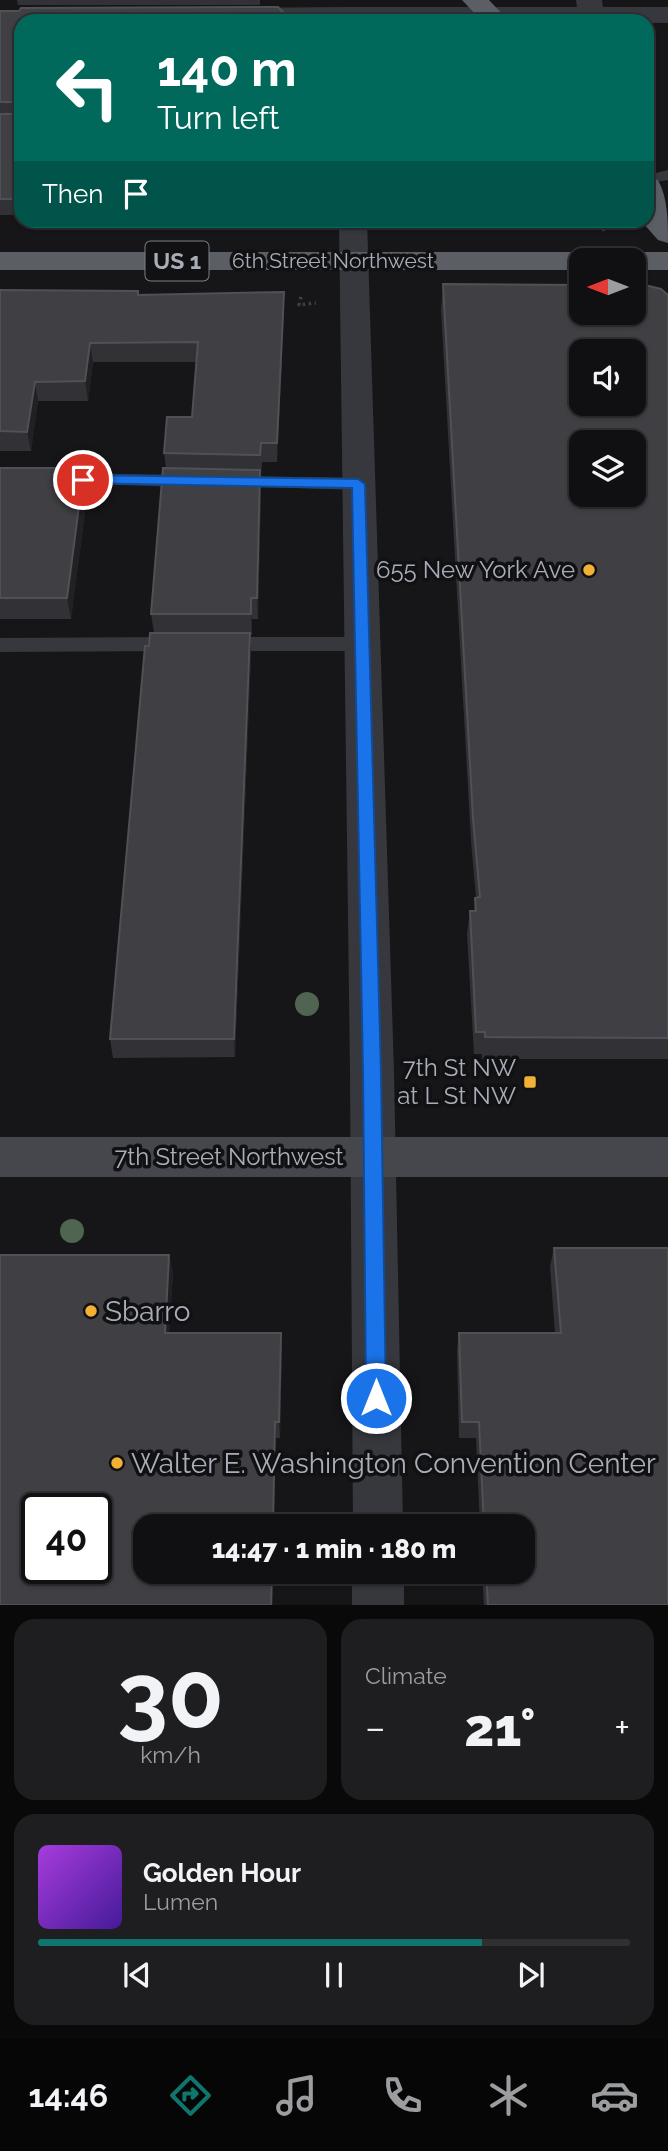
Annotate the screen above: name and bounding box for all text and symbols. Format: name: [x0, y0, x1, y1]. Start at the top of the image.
text: 140 m: [157, 40, 297, 97]
icon: left: [42, 42, 133, 133]
text: Turn left: [157, 99, 279, 136]
icon: arrive: [117, 175, 155, 213]
text: Then: [42, 179, 103, 209]
road number: US 1: [146, 242, 208, 280]
street label: 6th Street Northwest: [232, 248, 434, 273]
north arrow: [569, 248, 646, 326]
map controls: [569, 248, 646, 507]
button: sound: [569, 339, 646, 416]
button: layers: [569, 430, 646, 507]
pin: [53, 450, 113, 510]
icon: arrive: [64, 461, 102, 499]
place label: 655 New York Ave: [376, 555, 575, 584]
marker: 655 New York Ave: [581, 562, 597, 578]
place label: 7th St NW at L St NW: [397, 1053, 516, 1110]
marker: 7th St NW at L St NW: [522, 1074, 538, 1090]
street label: 7th Street Northwest: [114, 1142, 344, 1171]
place label: Sbarro: [105, 1295, 190, 1328]
marker: Sbarro: [83, 1303, 99, 1319]
position arrow: [339, 1361, 413, 1435]
place label: Walter E. Washington Convention Center: [131, 1447, 656, 1480]
marker: Walter E. Washington Convention Center: [109, 1455, 125, 1471]
speed limit sign: 40: [21, 1493, 112, 1584]
text: 14:47 · 1 min · 180 m: [212, 1534, 456, 1564]
text: 30: [117, 1642, 224, 1749]
text: Climate: [365, 1662, 447, 1689]
text: 21°: [464, 1697, 535, 1758]
text: −: [365, 1705, 385, 1750]
text: +: [614, 1705, 630, 1750]
text: km/h: [140, 1741, 201, 1768]
text: Golden Hour: [143, 1858, 301, 1888]
text: Lumen: [143, 1888, 218, 1915]
icon: previous: [118, 1956, 156, 1994]
icon: pause: [315, 1956, 353, 1994]
icon: next: [512, 1956, 550, 1994]
icon: directions: [166, 2071, 215, 2120]
icon: music: [272, 2071, 321, 2120]
icon: phone: [378, 2071, 427, 2120]
icon: climate: [484, 2071, 533, 2120]
icon: car: [590, 2071, 639, 2120]
text: 14:46: [29, 2077, 108, 2114]

